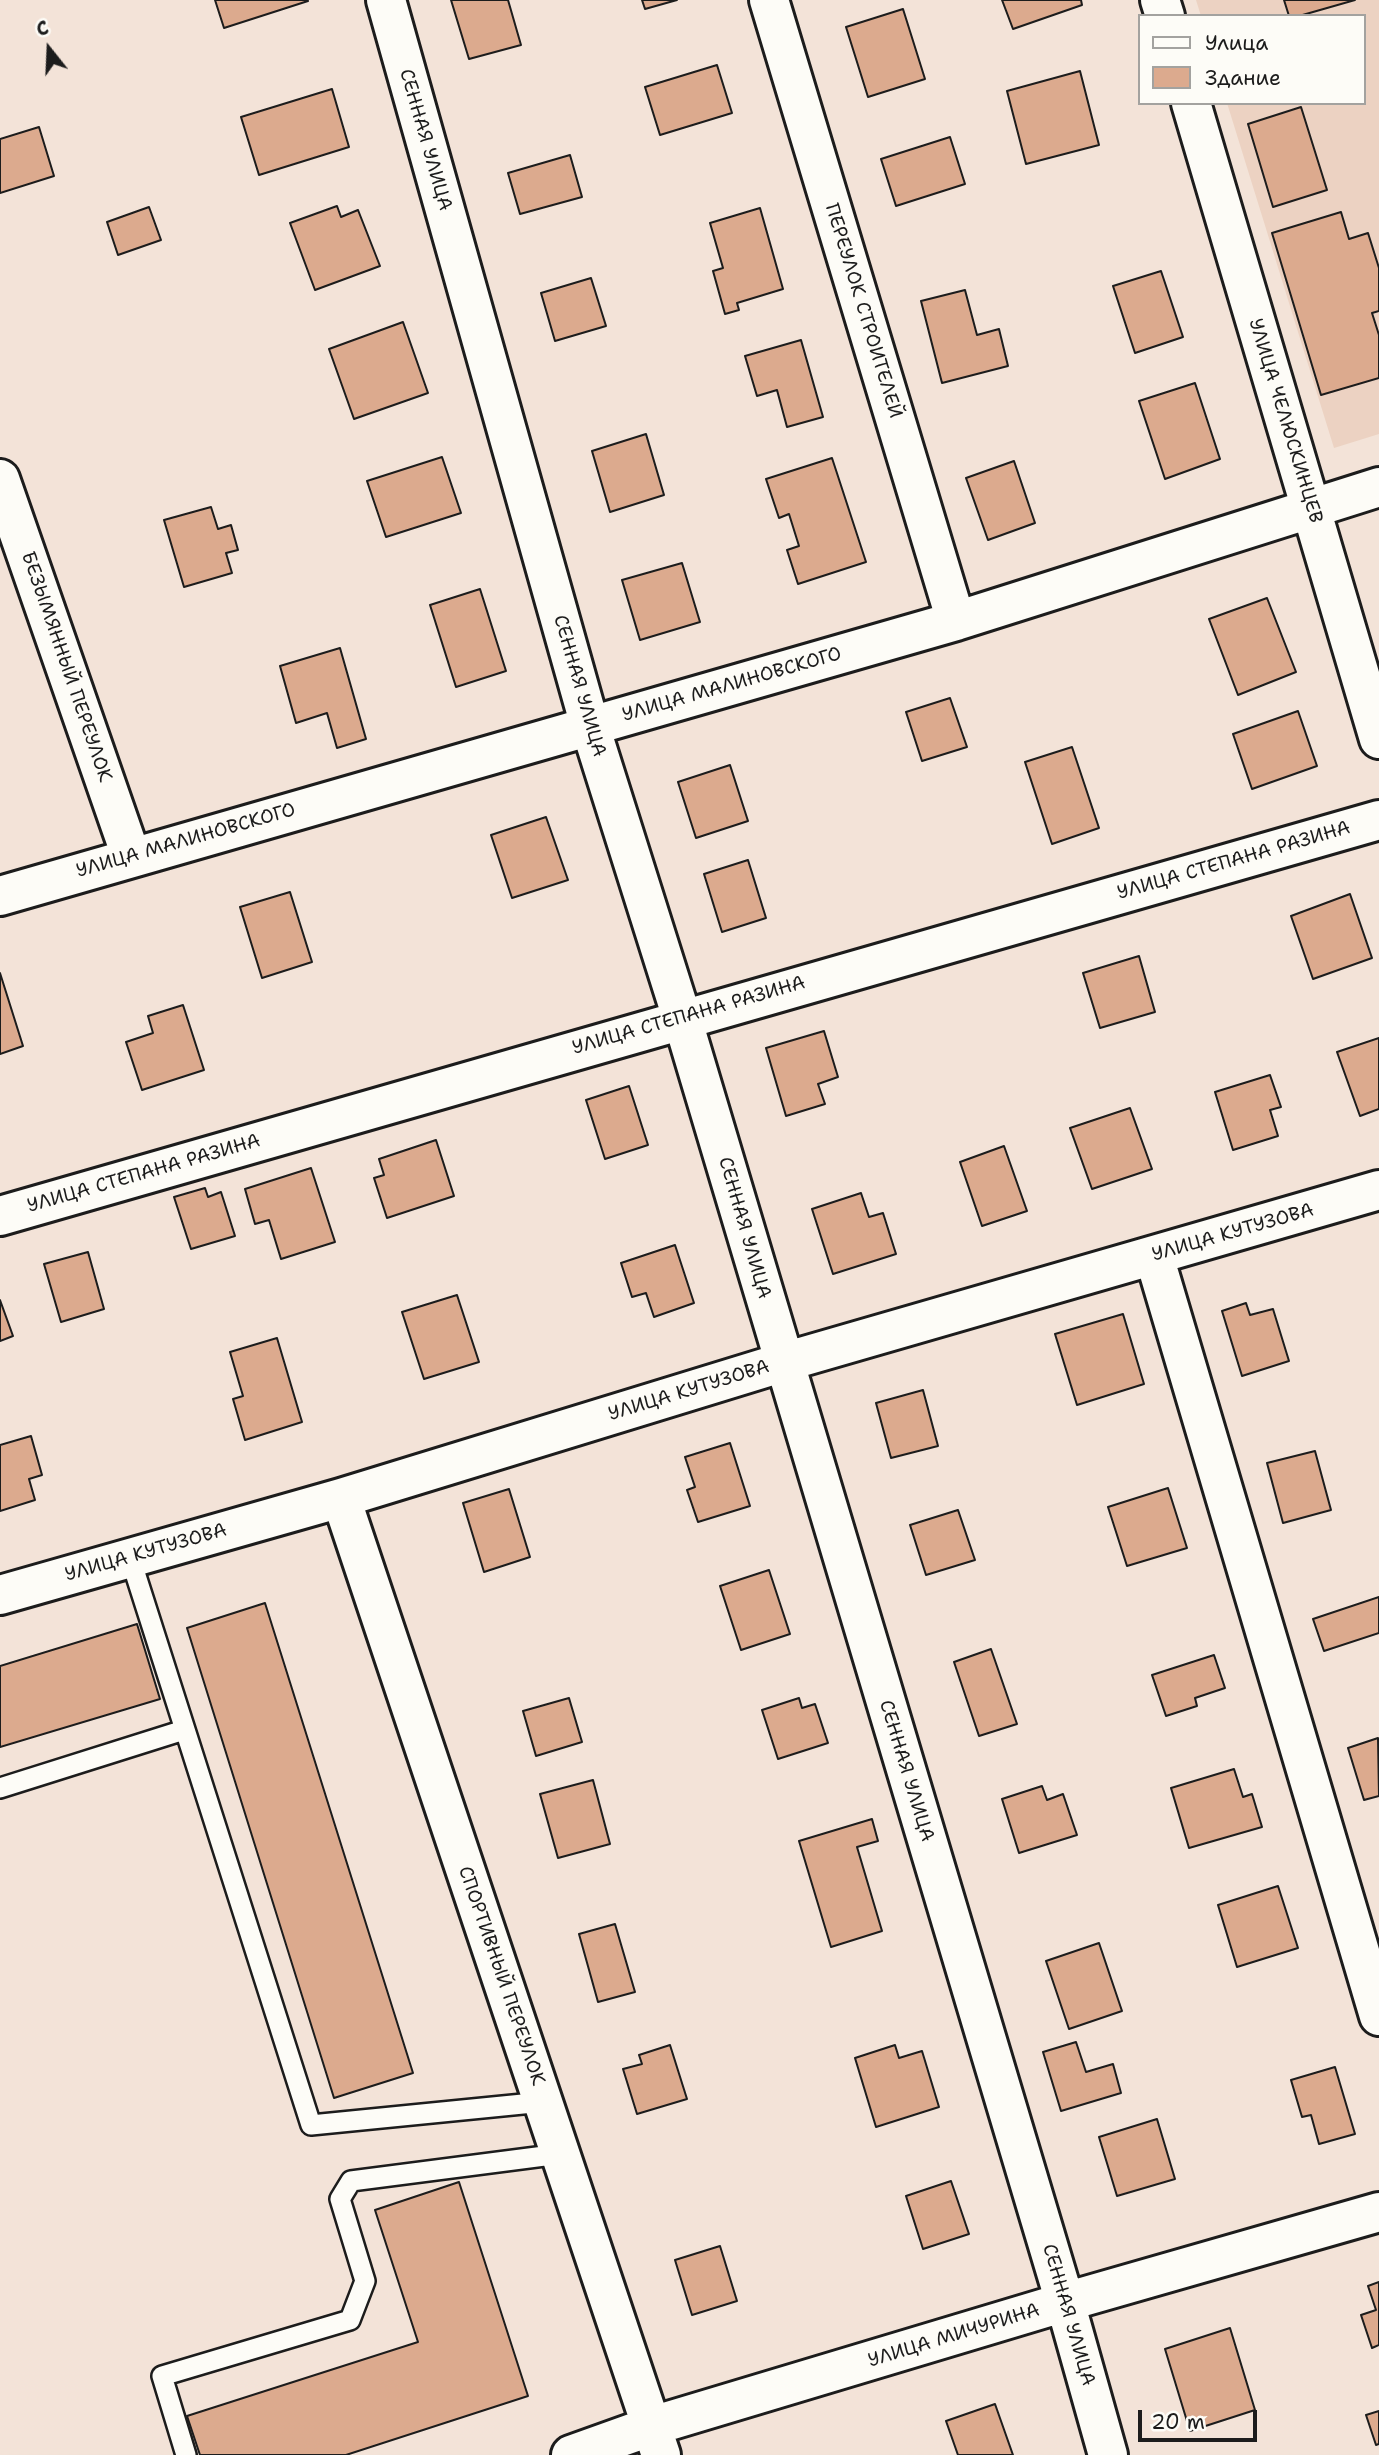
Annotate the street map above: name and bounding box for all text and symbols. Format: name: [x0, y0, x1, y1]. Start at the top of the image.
north arrow: [14, 14, 84, 84]
legend: [1138, 14, 1365, 105]
text: С: [33, 15, 52, 42]
text: Улица: [1205, 29, 1268, 57]
text: Здание: [1205, 64, 1281, 92]
street label: СЕННАЯ УЛИЦА: [394, 66, 456, 214]
street label: ПЕРЕУЛОК СТРОИТЕЛЕЙ: [819, 201, 907, 421]
street label: УЛИЦА ЧЕЛЮСКИНЦЕВ: [1243, 316, 1327, 526]
street label: БЕЗЫМЯННЫЙ ПЕРЕУЛОК: [16, 549, 116, 785]
street label: СЕННАЯ УЛИЦА: [548, 612, 610, 760]
street label: УЛИЦА МАЛИНОВСКОГО: [620, 643, 844, 727]
street label: УЛИЦА МАЛИНОВСКОГО: [74, 799, 298, 883]
street label: УЛИЦА СТЕПАНА РАЗИНА: [1115, 817, 1353, 905]
street label: УЛИЦА СТЕПАНА РАЗИНА: [570, 972, 808, 1060]
street label: УЛИЦА СТЕПАНА РАЗИНА: [25, 1130, 263, 1218]
street label: СЕННАЯ УЛИЦА: [713, 1154, 775, 1302]
street label: УЛИЦА КУТУЗОВА: [1149, 1199, 1317, 1267]
street label: УЛИЦА КУТУЗОВА: [606, 1356, 772, 1426]
street label: УЛИЦА КУТУЗОВА: [62, 1519, 230, 1587]
street label: СЕННАЯ УЛИЦА: [874, 1698, 938, 1844]
street label: СПОРТИВНЫЙ ПЕРЕУЛОК: [453, 1863, 549, 2089]
street label: СЕННАЯ УЛИЦА: [1037, 2241, 1099, 2389]
street label: УЛИЦА МИЧУРИНА: [866, 2299, 1042, 2373]
scale bar: [1141, 2396, 1260, 2440]
text: 20 m: [1151, 2408, 1205, 2436]

